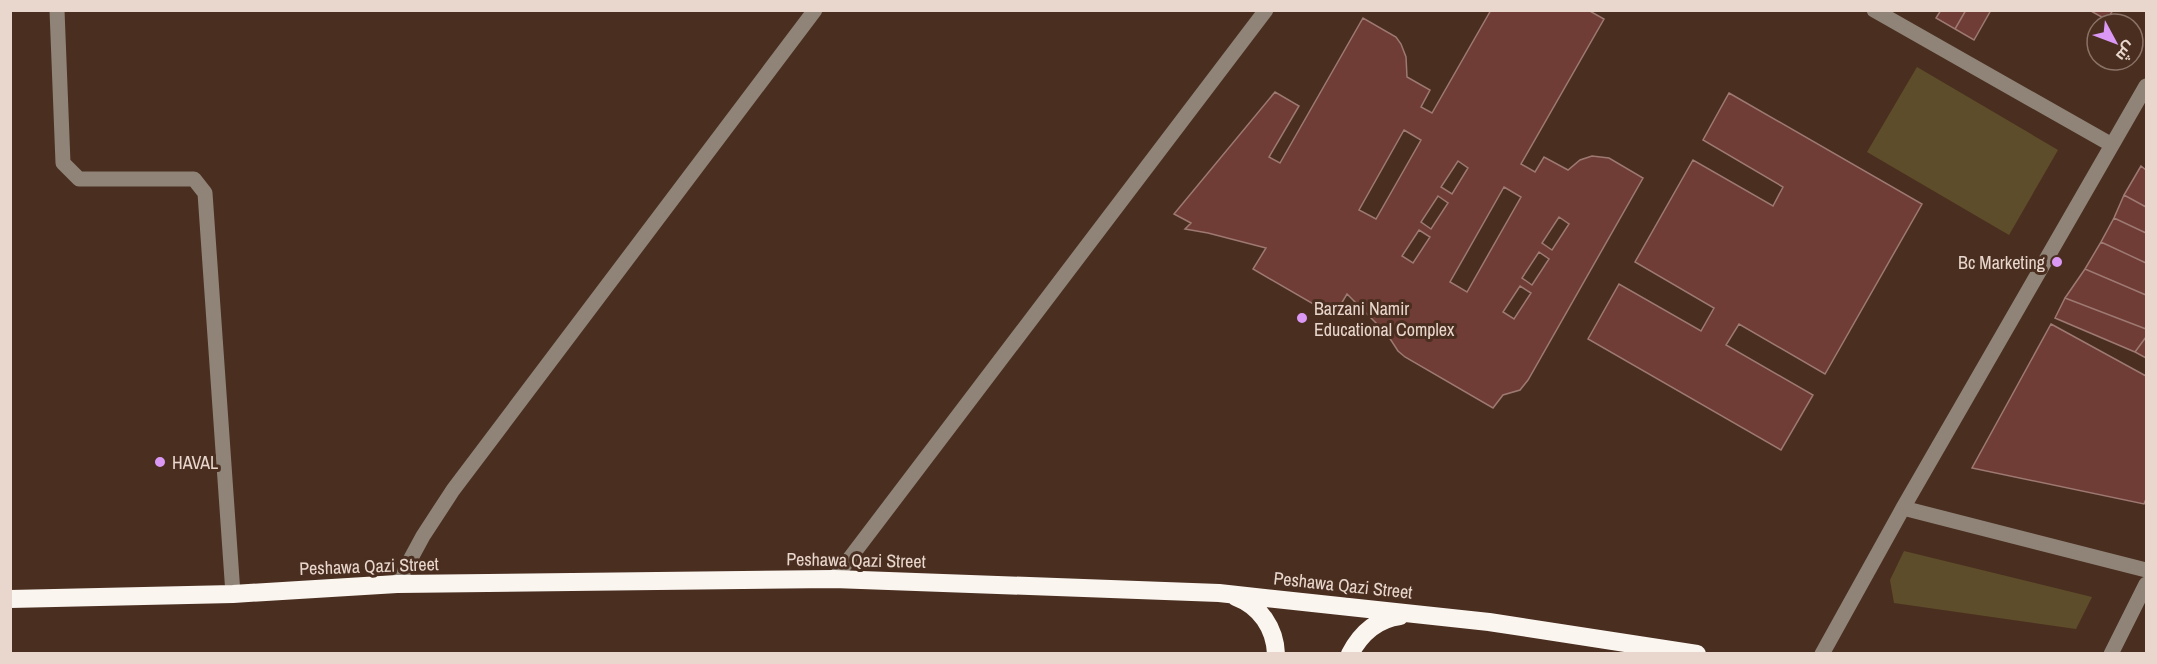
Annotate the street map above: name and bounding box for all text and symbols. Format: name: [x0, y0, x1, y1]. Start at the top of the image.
north arrow: [2085, 12, 2145, 72]
text: ش: [2111, 37, 2141, 67]
place label: Bc Marketing: [1958, 250, 2046, 275]
marker: Bc Marketing: [2050, 255, 2064, 269]
place label: Barzani Namir Educational Complex: [1314, 296, 1455, 342]
marker: Barzani Namir Educational Complex: [1295, 311, 1309, 325]
place label: HAVAL: [172, 450, 218, 475]
marker: HAVAL: [153, 455, 167, 469]
street label: Peshawa Qazi Street: [786, 546, 926, 574]
street label: Peshawa Qazi Street: [299, 551, 439, 581]
street label: Peshawa Qazi Street: [1272, 565, 1414, 605]

